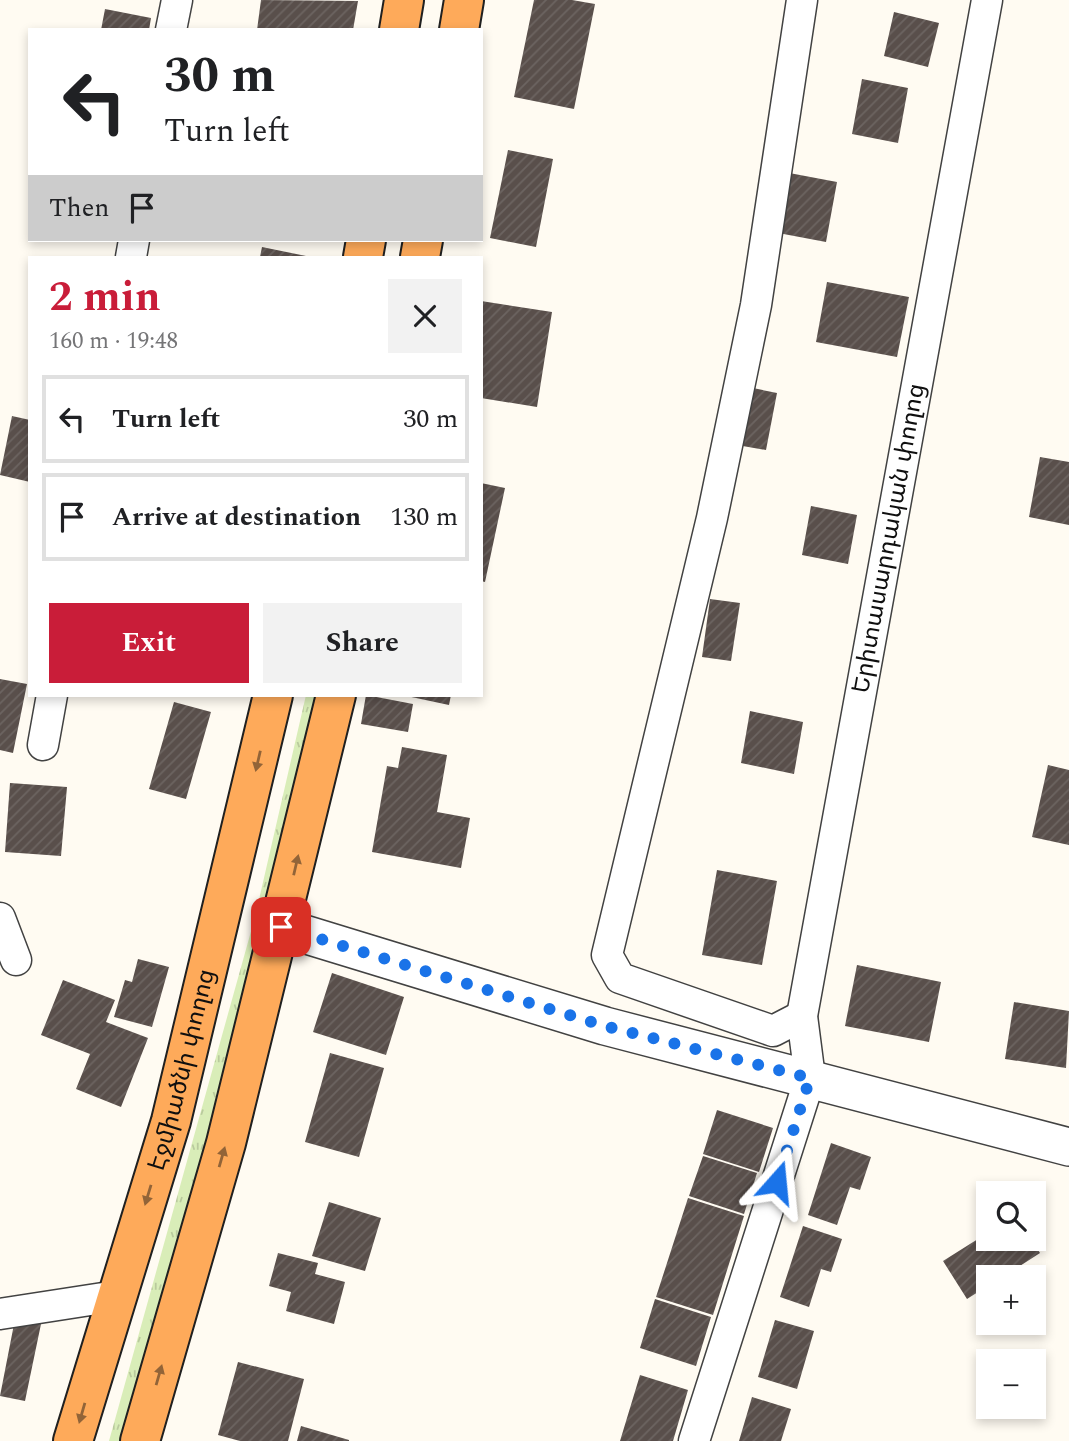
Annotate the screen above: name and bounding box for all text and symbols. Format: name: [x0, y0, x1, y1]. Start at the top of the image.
text: 30 m: [164, 39, 275, 114]
icon: left: [49, 56, 140, 147]
text: Turn left: [164, 107, 290, 156]
text: Then: [49, 188, 109, 228]
icon: arrive: [123, 189, 161, 227]
text: 2 min: [49, 266, 161, 329]
button: close: [388, 279, 462, 353]
text: 160 m · 19:48: [49, 324, 178, 359]
street label: Երիտասարդական փողոց: [843, 381, 935, 696]
text: Turn left: [112, 399, 220, 439]
text: 30 m: [403, 399, 458, 439]
icon: left: [53, 400, 91, 438]
text: Arrive at destination: [112, 497, 361, 537]
text: 130 m: [390, 497, 458, 537]
icon: arrive: [53, 498, 91, 536]
button: Exit: [49, 603, 249, 683]
button: Share: [263, 603, 462, 683]
one-way arrow: [252, 750, 263, 772]
one-way arrow: [291, 854, 302, 876]
pin: [251, 897, 311, 957]
icon: arrive: [262, 908, 300, 946]
street label: Էջմիածնի փողոց: [139, 965, 225, 1175]
position arrow: [740, 1145, 814, 1219]
one-way arrow: [218, 1146, 228, 1167]
map controls: [976, 1181, 1046, 1419]
button: search: [976, 1181, 1046, 1251]
one-way arrow: [142, 1185, 152, 1206]
button: +: [976, 1265, 1046, 1335]
button: −: [976, 1349, 1046, 1419]
one-way arrow: [154, 1365, 164, 1386]
one-way arrow: [76, 1403, 86, 1424]

